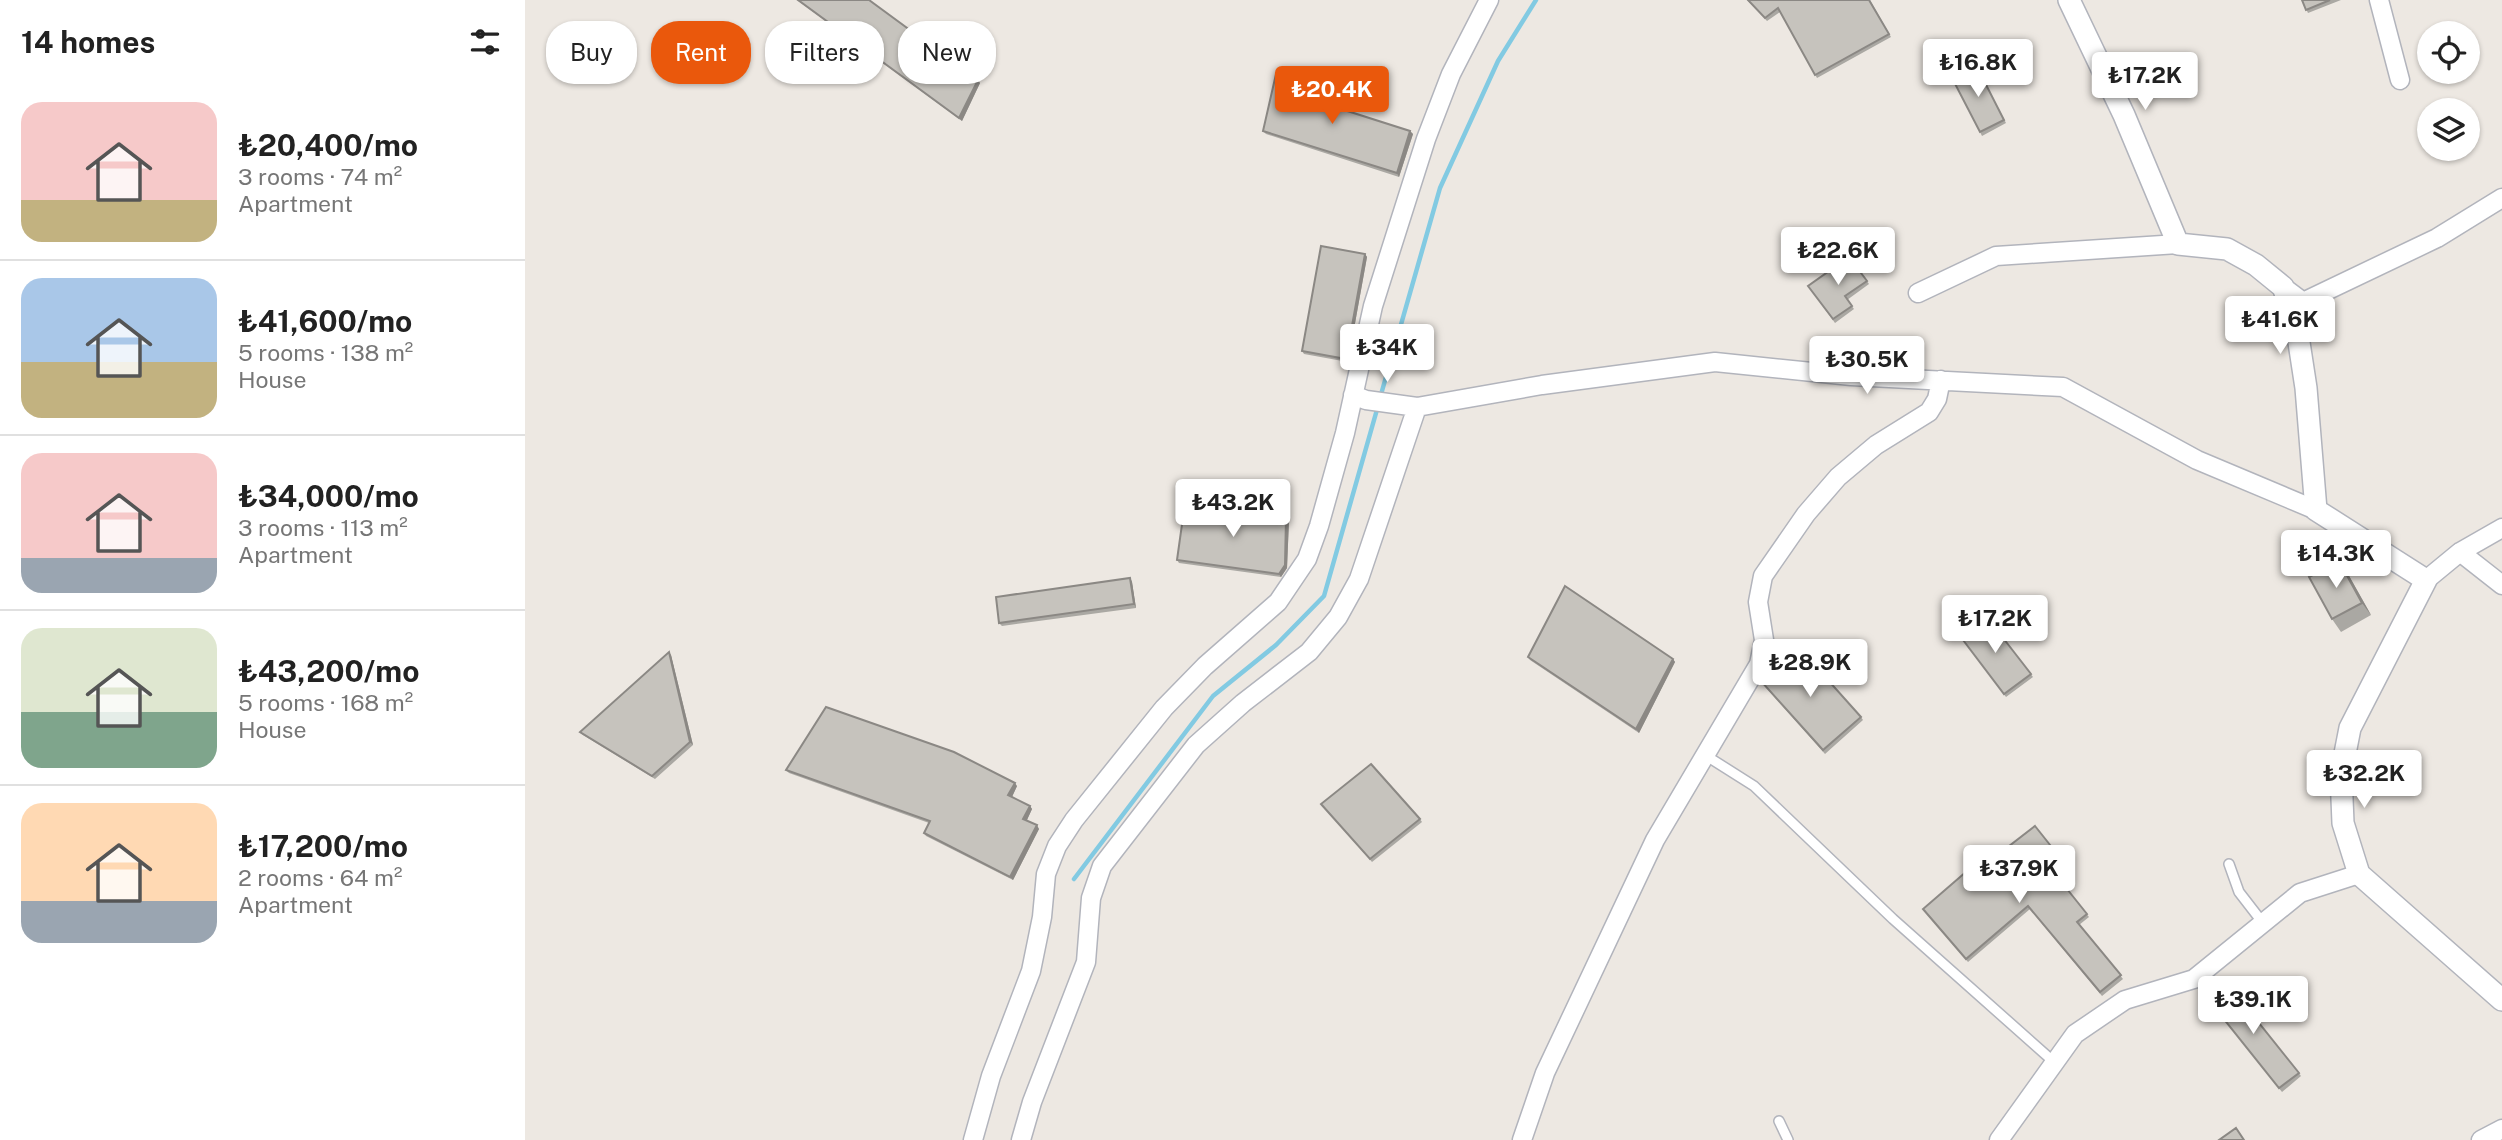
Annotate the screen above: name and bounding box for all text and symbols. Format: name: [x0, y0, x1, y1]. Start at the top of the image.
chip: Buy: [546, 21, 637, 84]
chip: Rent: [651, 21, 751, 84]
chip: Filters: [765, 21, 884, 84]
chip: New: [898, 21, 996, 84]
map controls: [2417, 21, 2480, 161]
button: locate: [2417, 21, 2480, 84]
icon: filters: [466, 23, 504, 61]
text: 14 homes: [21, 24, 155, 60]
pin: ₺16.8K: [1921, 40, 2035, 99]
text: ₺16.8K: [1939, 48, 2017, 75]
pin: ₺17.2K: [2088, 52, 2202, 112]
text: ₺17.2K: [2108, 61, 2182, 88]
pin: ₺20.4K: [1275, 66, 1389, 126]
text: ₺20.4K: [1291, 75, 1373, 102]
button: layers: [2417, 98, 2480, 161]
text: ₺20,400/mo: [238, 127, 418, 163]
icon: home: [77, 130, 161, 214]
text: 3 rooms · 74 m²: [238, 163, 402, 190]
text: Apartment: [238, 190, 353, 217]
pin: ₺22.6K: [1781, 228, 1895, 287]
text: ₺22.6K: [1797, 236, 1879, 263]
pin: ₺41.6K: [2223, 296, 2337, 356]
text: ₺41,600/mo: [238, 303, 412, 339]
text: ₺41.6K: [2241, 305, 2319, 332]
icon: home: [77, 306, 161, 390]
pin: ₺34K: [1346, 324, 1428, 384]
text: ₺34K: [1356, 333, 1418, 360]
pin: ₺30.5K: [1810, 336, 1924, 396]
text: 5 rooms · 138 m²: [238, 339, 413, 366]
text: ₺30.5K: [1825, 345, 1909, 372]
text: House: [238, 366, 306, 393]
text: ₺34,000/mo: [238, 478, 419, 514]
pin: ₺43.2K: [1176, 480, 1290, 539]
icon: home: [77, 481, 161, 565]
text: ₺43.2K: [1191, 488, 1275, 515]
text: 3 rooms · 113 m²: [238, 514, 408, 541]
pin: ₺14.3K: [2279, 530, 2393, 590]
text: ₺14.3K: [2297, 539, 2375, 566]
text: Apartment: [238, 541, 353, 568]
pin: ₺17.2K: [1938, 596, 2052, 655]
text: ₺17.2K: [1958, 604, 2032, 631]
pin: ₺28.9K: [1753, 640, 1867, 699]
text: ₺28.9K: [1769, 648, 1851, 675]
text: ₺43,200/mo: [238, 653, 419, 689]
icon: home: [77, 656, 161, 740]
text: 5 rooms · 168 m²: [238, 689, 413, 716]
text: House: [238, 716, 306, 743]
pin: ₺32.2K: [2307, 750, 2421, 810]
text: ₺32.2K: [2323, 759, 2405, 786]
text: ₺17,200/mo: [238, 828, 408, 864]
icon: home: [77, 831, 161, 915]
pin: ₺37.9K: [1962, 846, 2076, 905]
text: ₺37.9K: [1979, 854, 2059, 881]
text: 2 rooms · 64 m²: [238, 864, 402, 891]
text: Apartment: [238, 891, 353, 918]
pin: ₺39.1K: [2196, 976, 2310, 1036]
text: ₺39.1K: [2214, 985, 2292, 1012]

